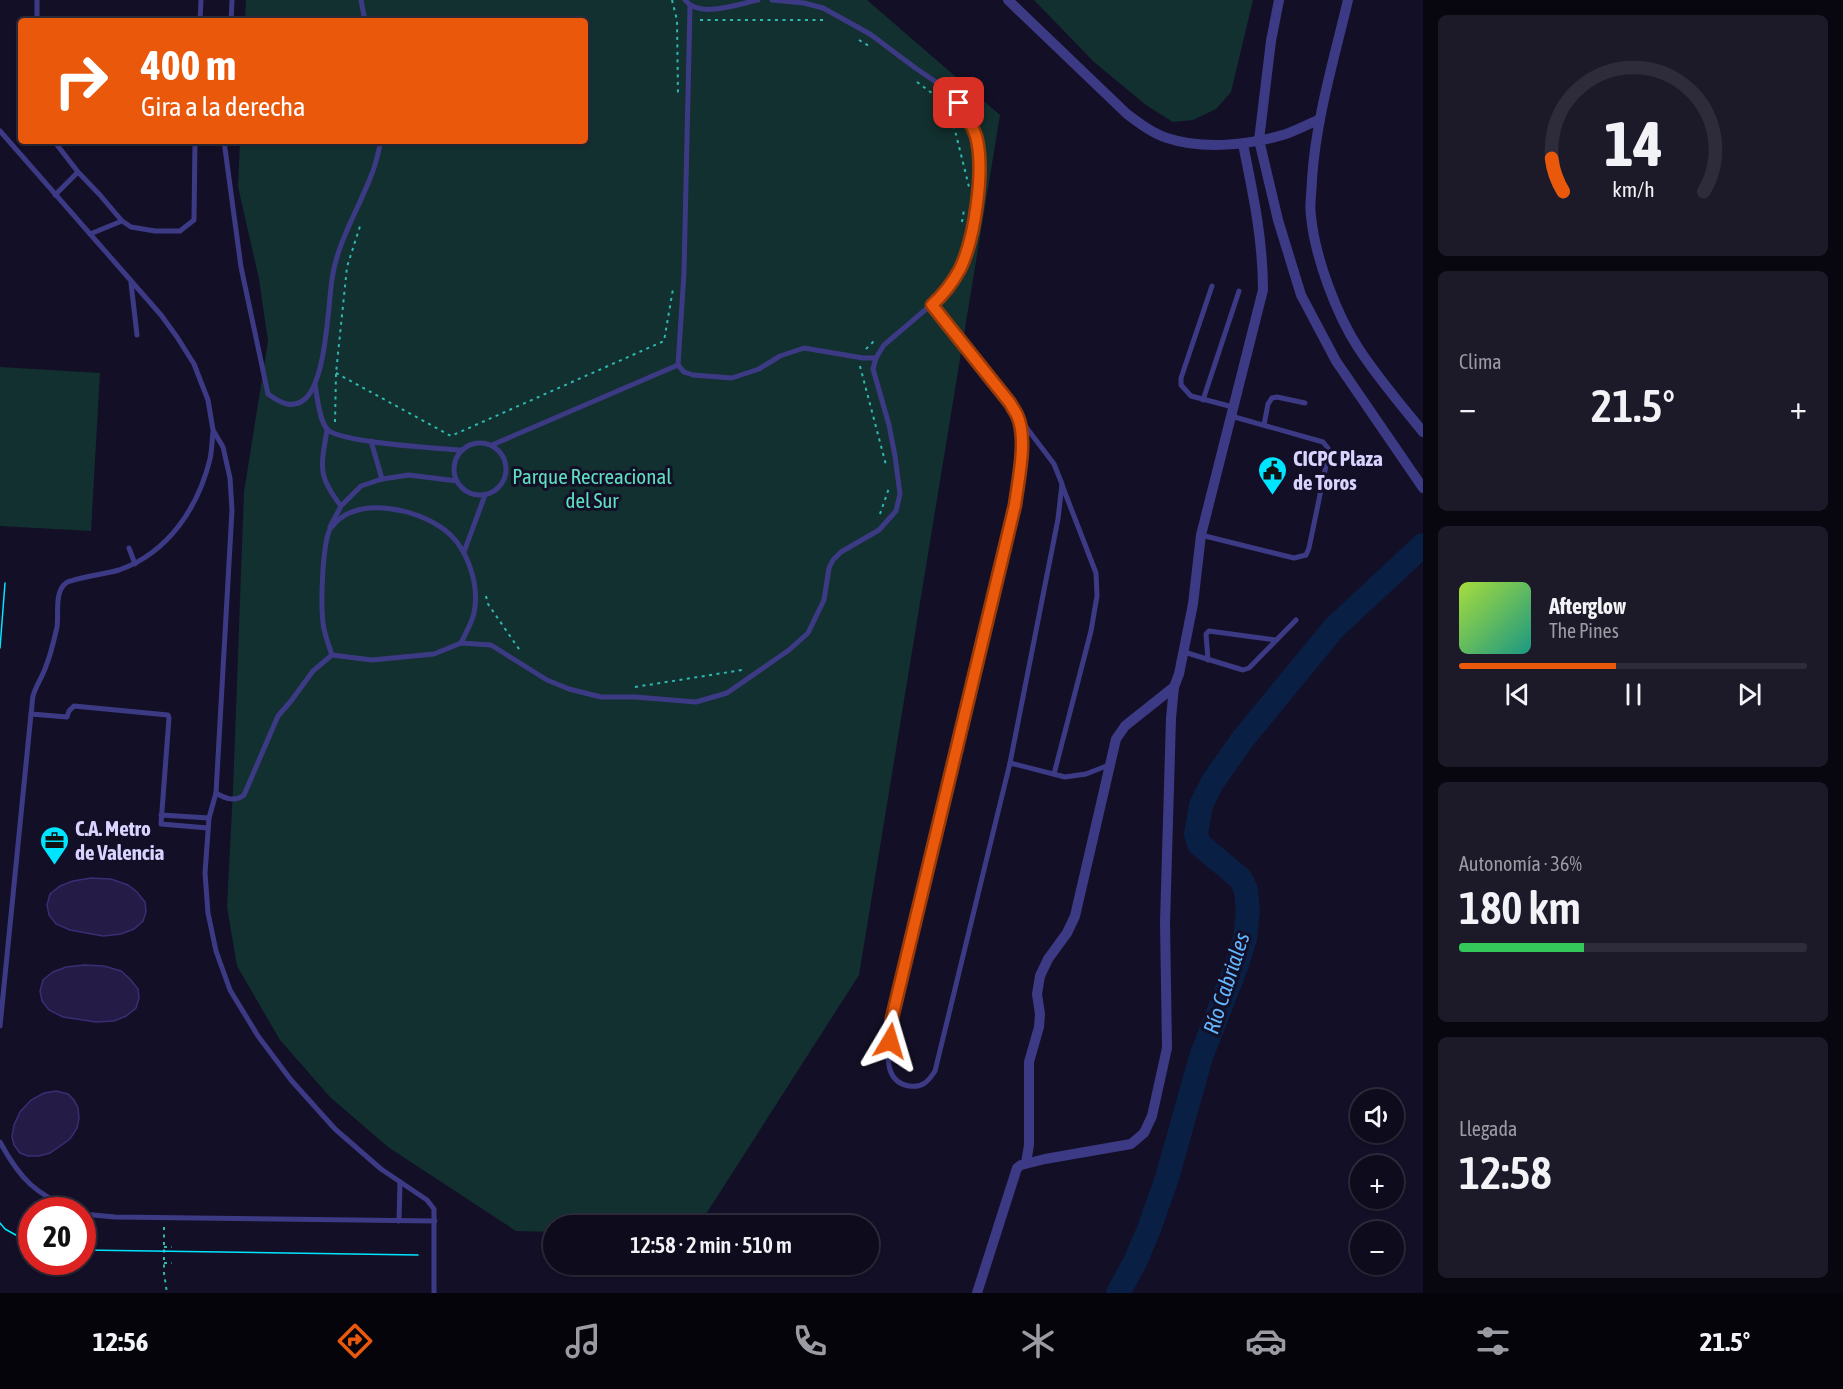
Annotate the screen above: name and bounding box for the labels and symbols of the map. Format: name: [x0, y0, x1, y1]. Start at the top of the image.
pin: [933, 77, 984, 128]
place label: CICPC Plaza de Toros: [1293, 446, 1383, 494]
public building icon: CICPC Plaza de Toros: [1256, 454, 1288, 496]
park label: Parque Recreacional del Sur: [512, 464, 672, 512]
place label: C.A. Metro de Valencia: [75, 816, 164, 864]
office icon: C.A. Metro de Valencia: [38, 824, 70, 866]
water label: Río Cabriales: [1197, 929, 1255, 1037]
position arrow: [858, 1009, 922, 1073]
speed limit sign: 20: [18, 1197, 96, 1275]

